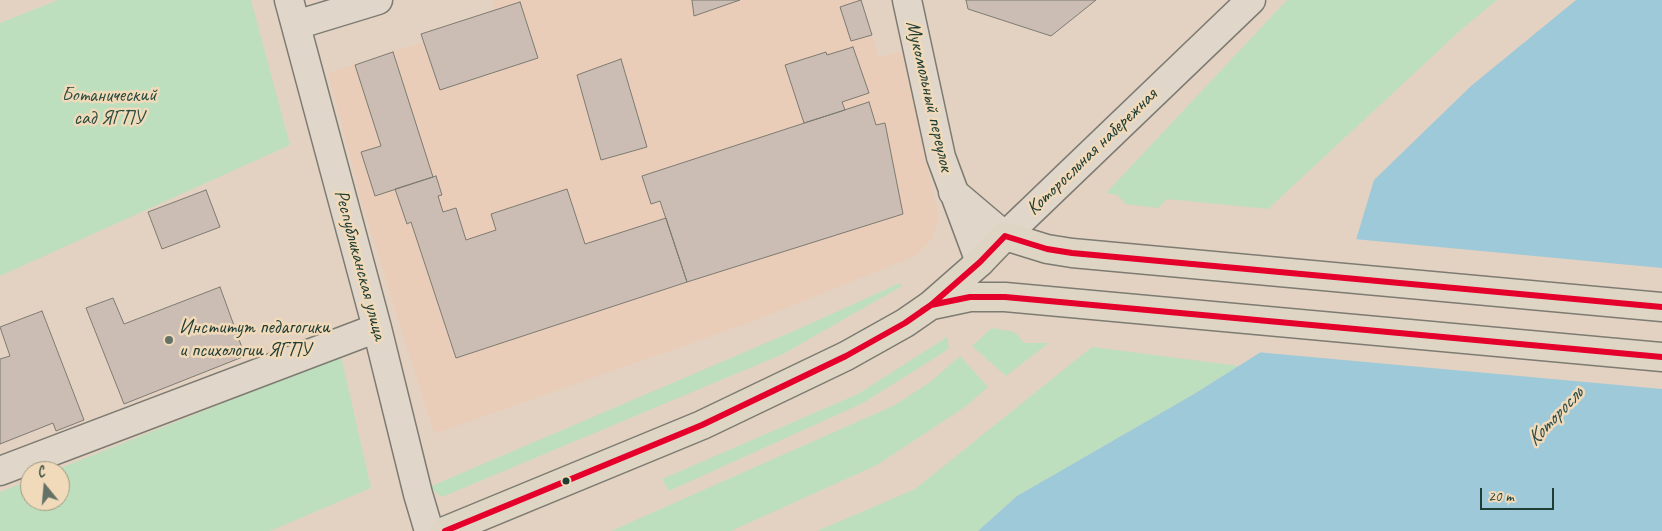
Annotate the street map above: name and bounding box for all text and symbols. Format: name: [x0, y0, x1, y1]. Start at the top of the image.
street label: Мукомольный переулок: [900, 18, 958, 174]
street label: Которосльная набережная: [1022, 83, 1162, 221]
park label: Ботанический сад ЯГПУ: [61, 84, 157, 131]
street label: Республиканская улица: [328, 187, 392, 343]
place label: Институт педагогики и психологии ЯГПУ: [179, 316, 330, 363]
marker: Институт педагогики и психологии ЯГПУ: [163, 334, 175, 346]
water label: Которосль: [1522, 382, 1588, 452]
north arrow: [20, 461, 70, 511]
text: С: [35, 463, 47, 481]
unlabelled marker: [561, 476, 571, 486]
scale bar: [1482, 478, 1556, 510]
text: 20 m: [1488, 487, 1514, 506]

